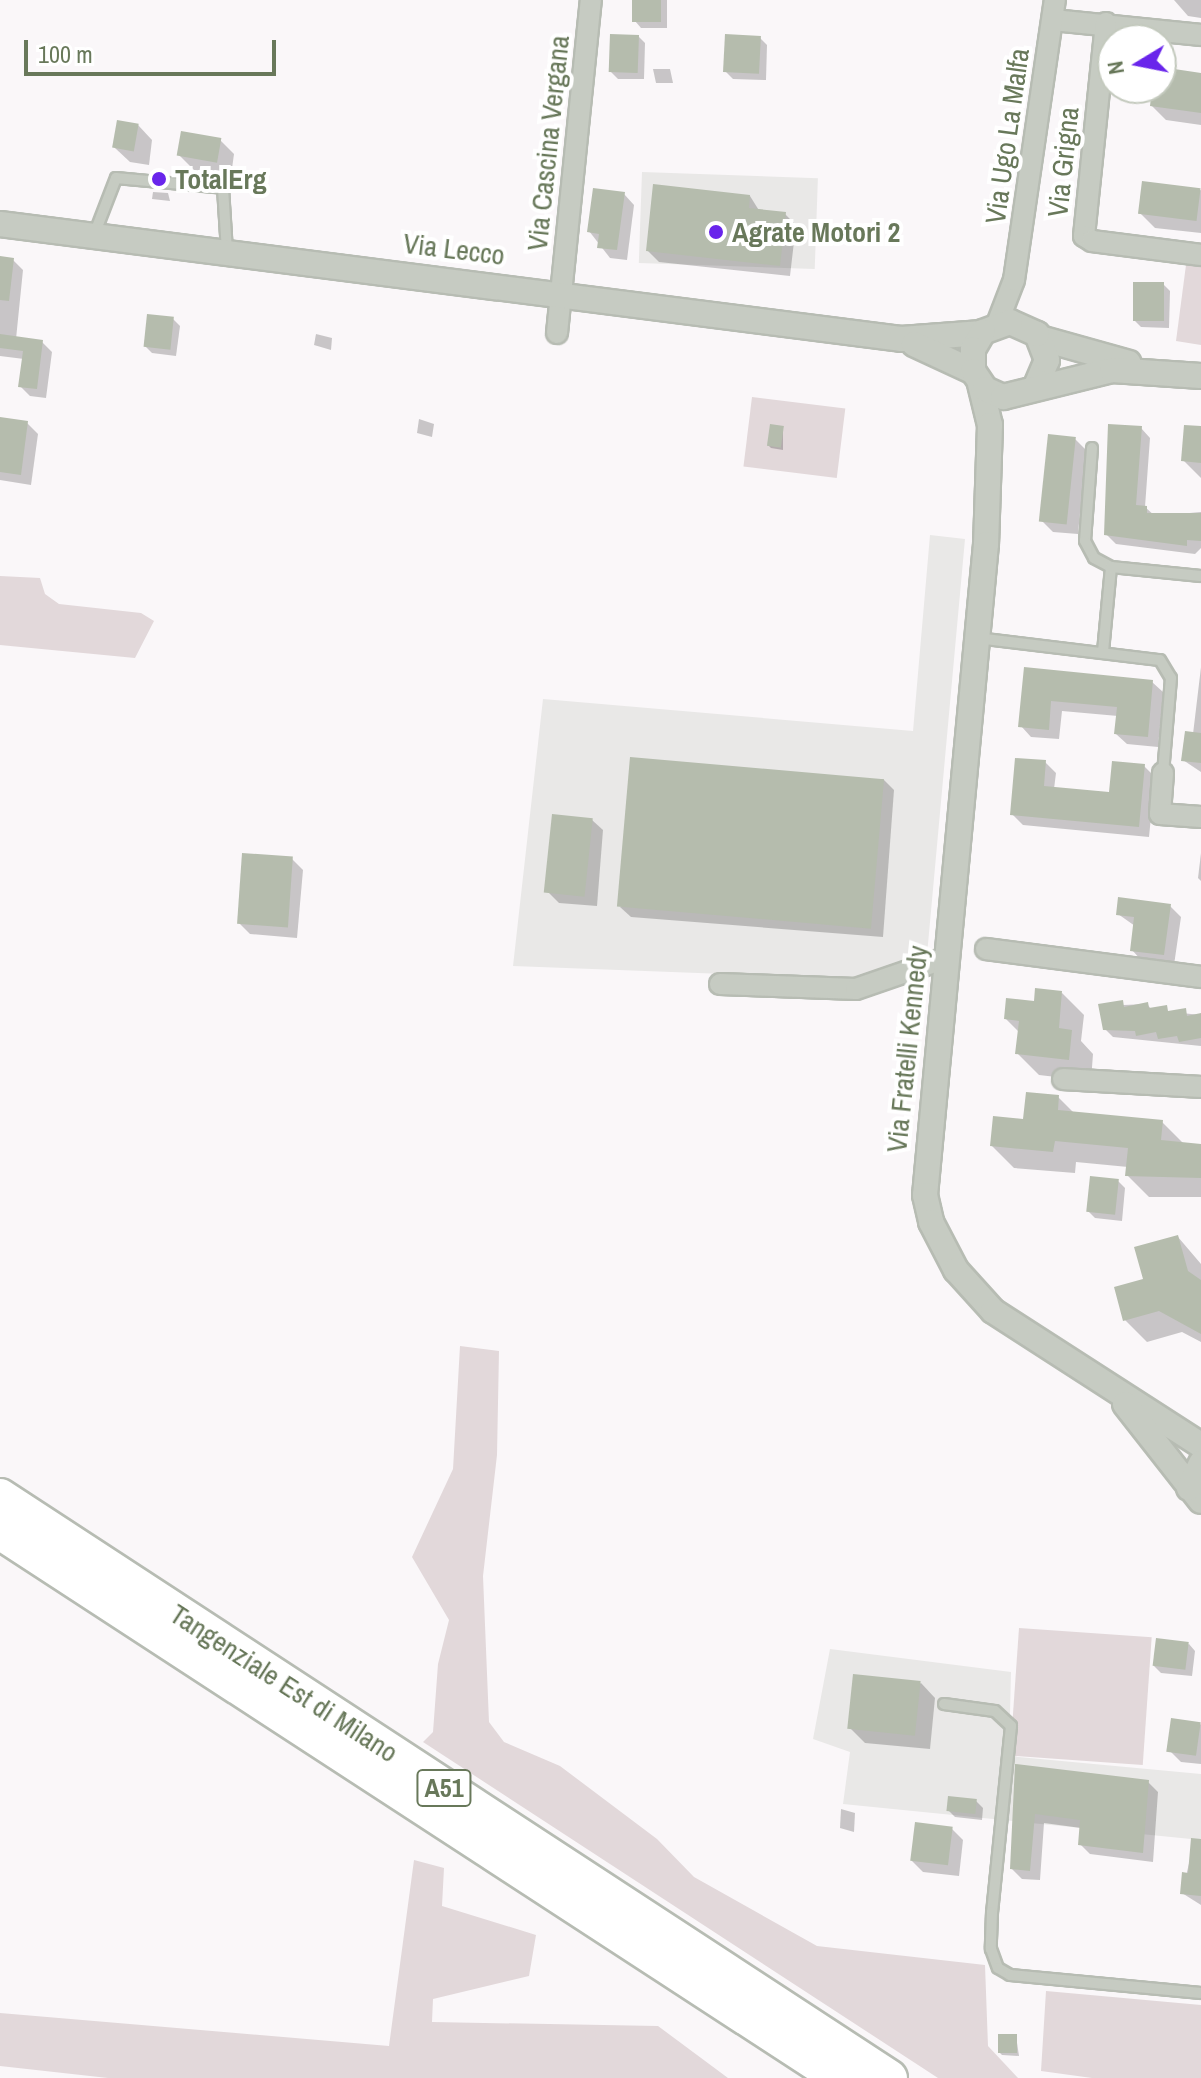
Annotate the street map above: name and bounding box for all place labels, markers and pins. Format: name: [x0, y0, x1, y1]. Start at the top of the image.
place label: TotalErg: [175, 162, 266, 196]
marker: TotalErg: [150, 170, 168, 188]
place label: Agrate Motori 2: [732, 215, 900, 249]
marker: Agrate Motori 2: [707, 223, 725, 241]

